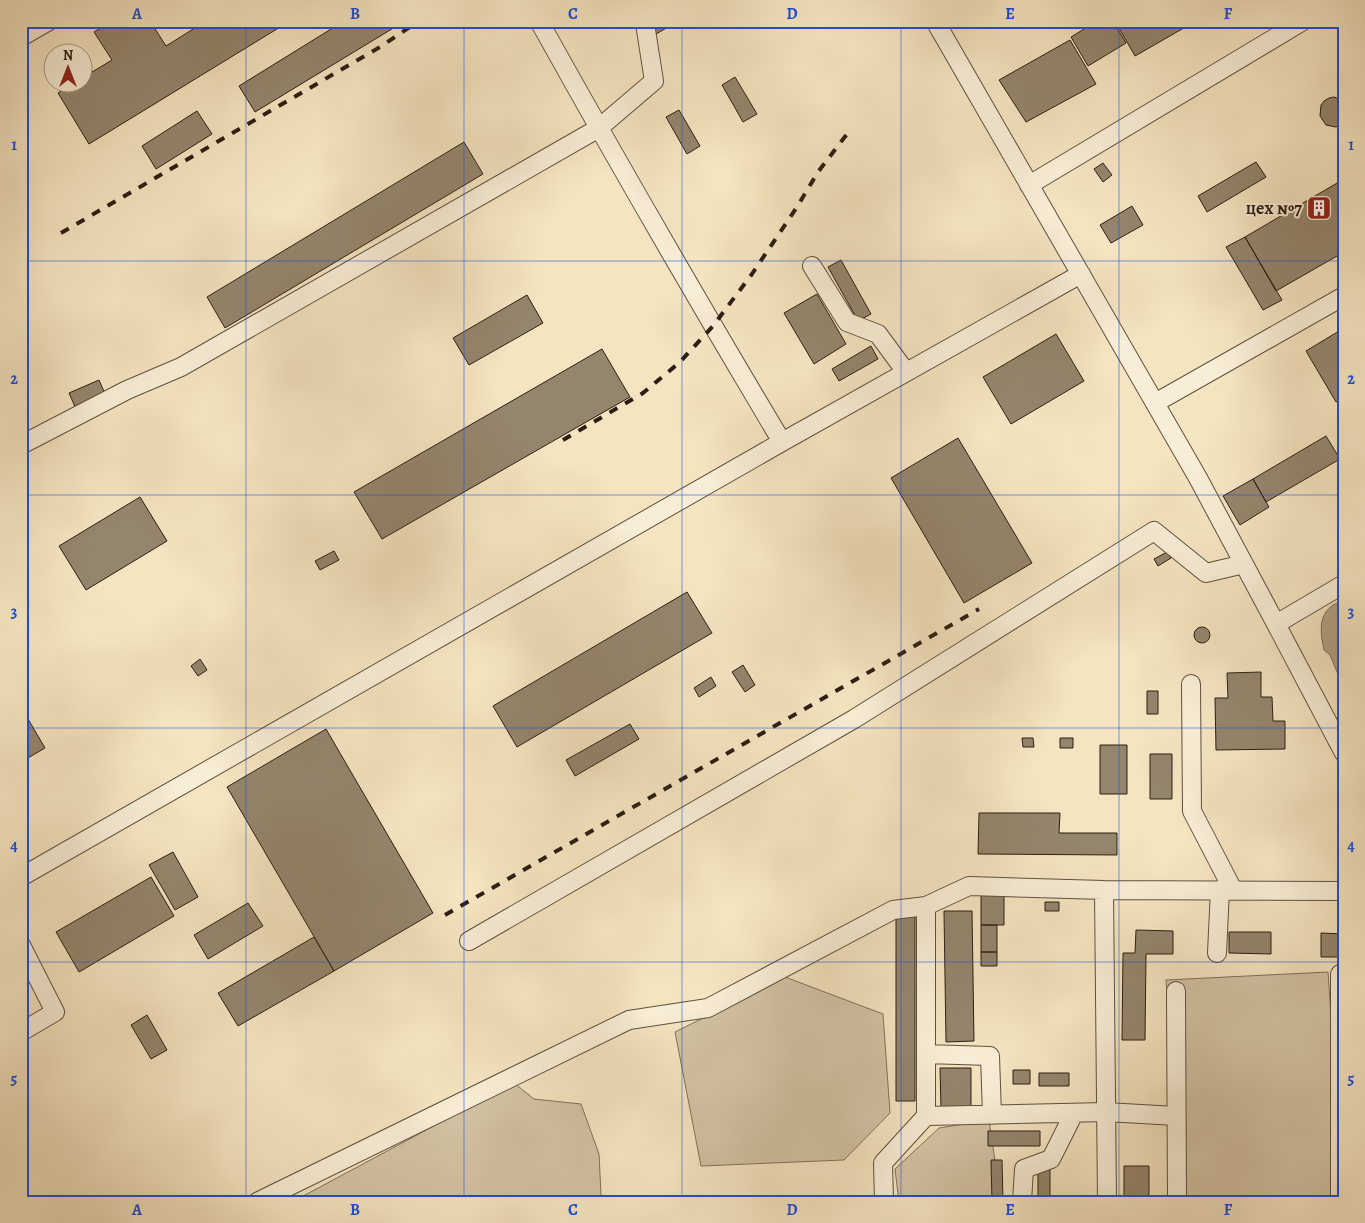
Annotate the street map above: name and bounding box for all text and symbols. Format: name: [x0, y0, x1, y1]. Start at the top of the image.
text: A: [131, 3, 143, 25]
text: B: [350, 3, 360, 25]
text: C: [568, 3, 578, 25]
text: D: [786, 3, 798, 25]
text: E: [1005, 3, 1015, 25]
text: F: [1224, 3, 1233, 25]
north arrow: [42, 42, 92, 92]
text: N: [63, 46, 73, 65]
text: 1: [11, 134, 17, 156]
text: 1: [1348, 134, 1354, 156]
building icon: цех №7: [1306, 195, 1332, 221]
place label: цех №7: [1246, 196, 1302, 220]
text: 2: [10, 368, 18, 390]
text: 2: [1347, 368, 1355, 390]
text: 3: [11, 601, 18, 623]
text: 3: [1348, 601, 1355, 623]
text: 4: [10, 835, 18, 857]
text: 4: [1347, 835, 1355, 857]
text: 5: [11, 1068, 18, 1090]
text: 5: [1348, 1068, 1355, 1090]
text: A: [131, 1199, 143, 1221]
text: B: [350, 1199, 360, 1221]
text: C: [568, 1199, 578, 1221]
text: D: [786, 1199, 798, 1221]
text: E: [1005, 1199, 1015, 1221]
text: F: [1224, 1199, 1233, 1221]

